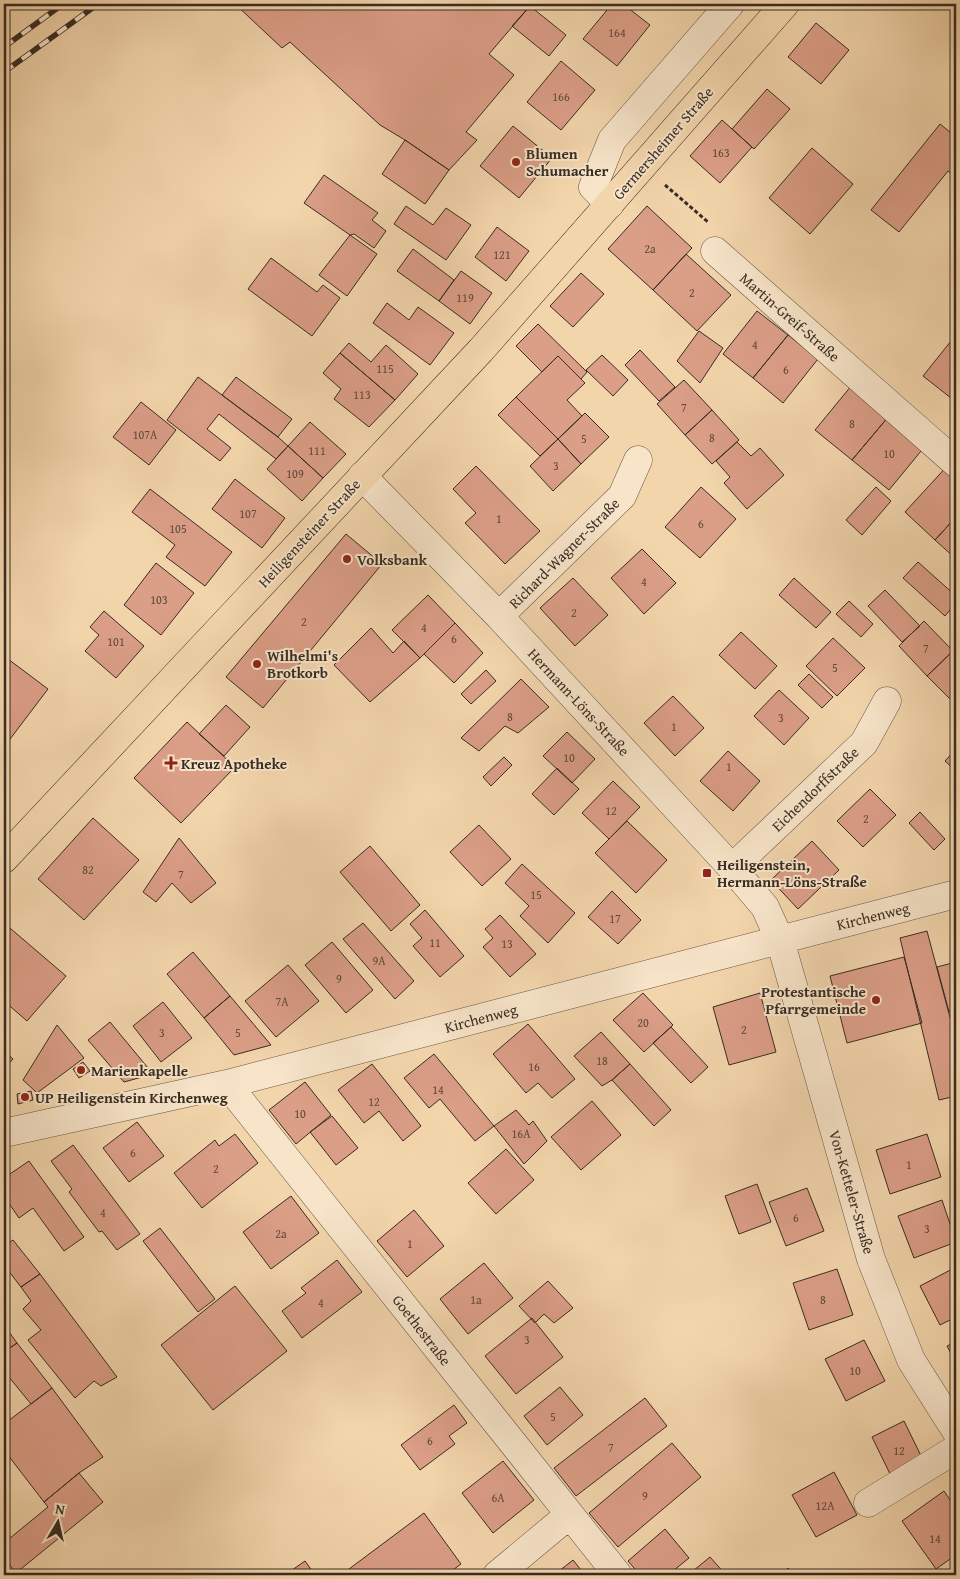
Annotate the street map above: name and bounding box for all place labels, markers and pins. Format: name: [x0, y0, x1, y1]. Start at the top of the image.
place label: Blumen Schumacher: [526, 143, 609, 181]
marker: Blumen Schumacher: [510, 156, 522, 168]
place label: Volksbank: [357, 549, 428, 570]
marker: Volksbank: [341, 553, 353, 565]
place label: Wilhelmi's Brotkorb: [267, 645, 338, 683]
marker: Wilhelmi's Brotkorb: [251, 658, 263, 670]
place label: Kreuz Apotheke: [181, 753, 287, 774]
marker: Kreuz Apotheke: [165, 757, 177, 769]
place label: Heiligenstein, Hermann-Löns-Straße: [717, 854, 867, 892]
marker: Heiligenstein, Hermann-Löns-Straße: [701, 867, 713, 879]
place label: Protestantische Pfarrgemeinde: [761, 981, 866, 1019]
marker: Protestantische Pfarrgemeinde: [870, 994, 882, 1006]
place label: Marienkapelle: [91, 1060, 188, 1081]
marker: Marienkapelle: [75, 1064, 87, 1076]
place label: UP Heiligenstein Kirchenweg: [35, 1087, 228, 1108]
marker: UP Heiligenstein Kirchenweg: [19, 1091, 31, 1103]

